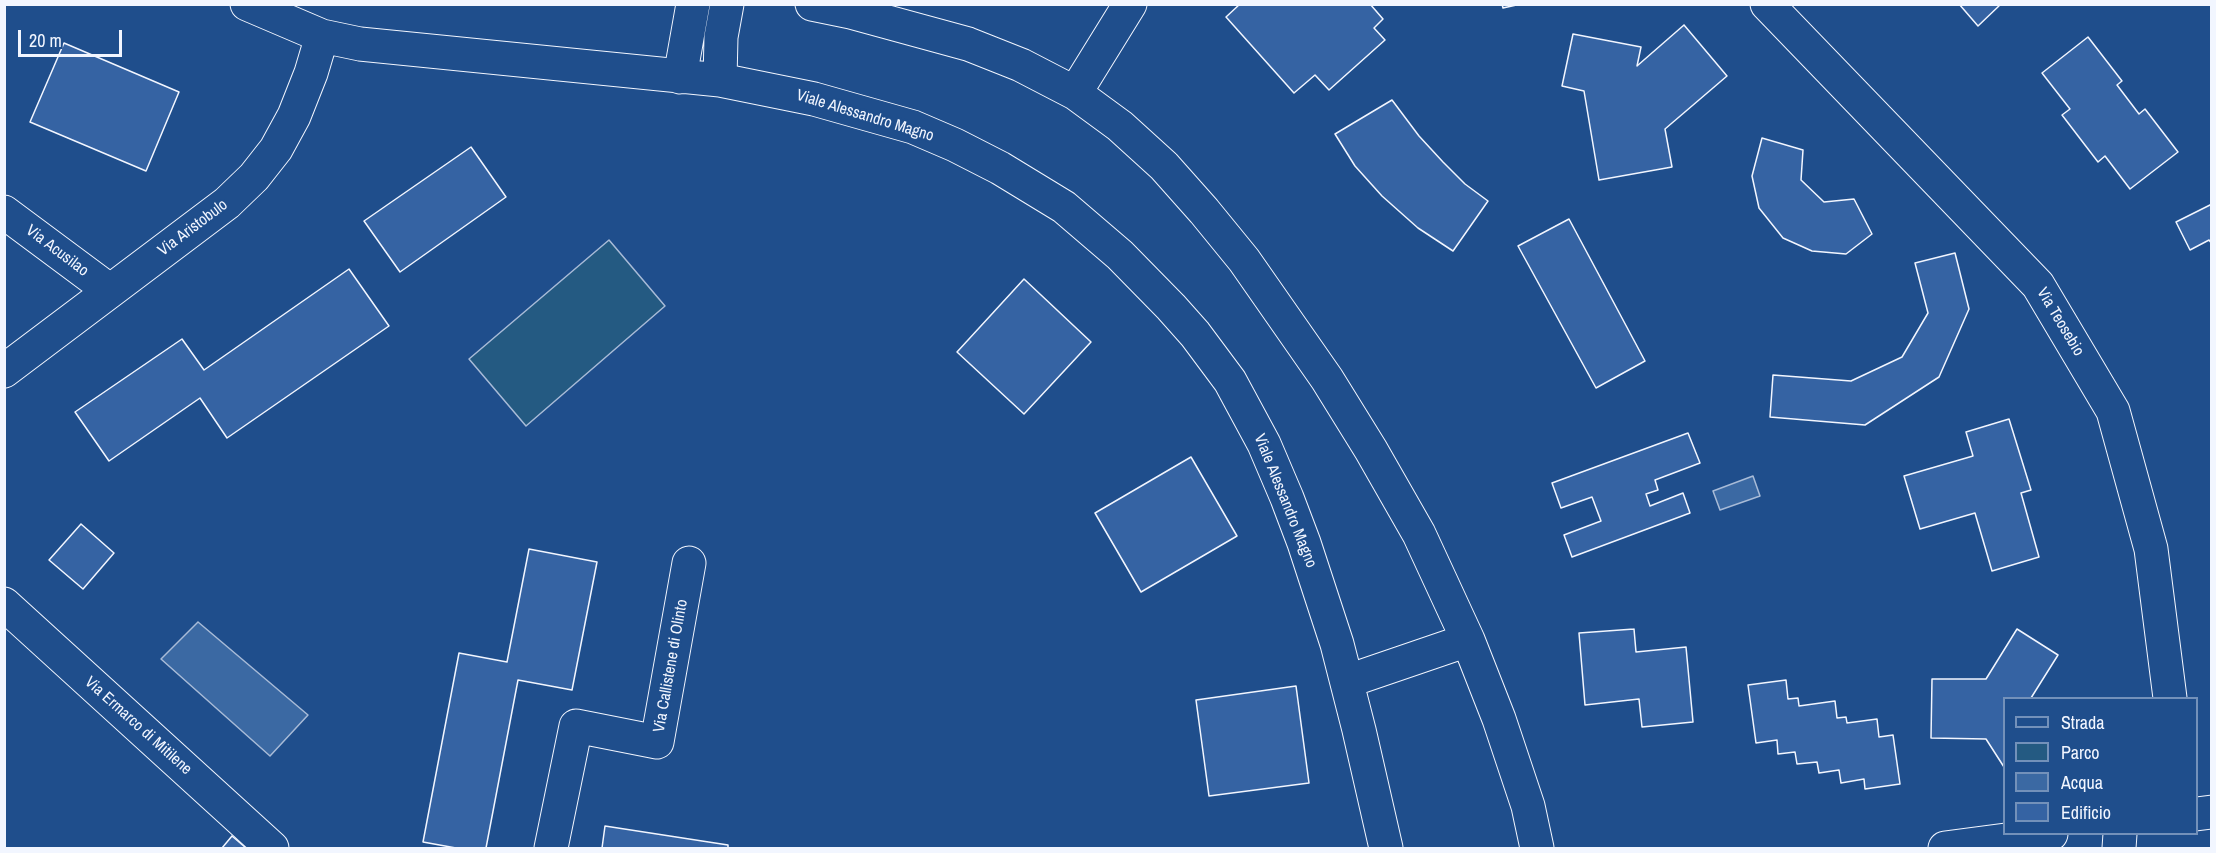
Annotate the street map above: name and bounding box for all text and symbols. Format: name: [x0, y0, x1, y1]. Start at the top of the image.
scale bar: [21, 18, 124, 56]
text: 20 m: [29, 28, 62, 53]
street label: Viale Alessandro Magno: [794, 86, 936, 146]
street label: Via Aristobulo: [154, 196, 232, 260]
street label: Via Acusilao: [22, 221, 92, 281]
street label: Via Teosebio: [2032, 284, 2088, 360]
street label: Viale Alessandro Magno: [1249, 431, 1321, 571]
street label: Via Callistene di Olinto: [650, 598, 692, 734]
street label: Via Ermarco di Mitilene: [80, 673, 196, 779]
legend: [2003, 697, 2198, 835]
text: Strada: [2061, 710, 2105, 735]
text: Parco: [2061, 740, 2100, 765]
text: Acqua: [2061, 770, 2103, 795]
text: Edificio: [2061, 800, 2111, 825]

